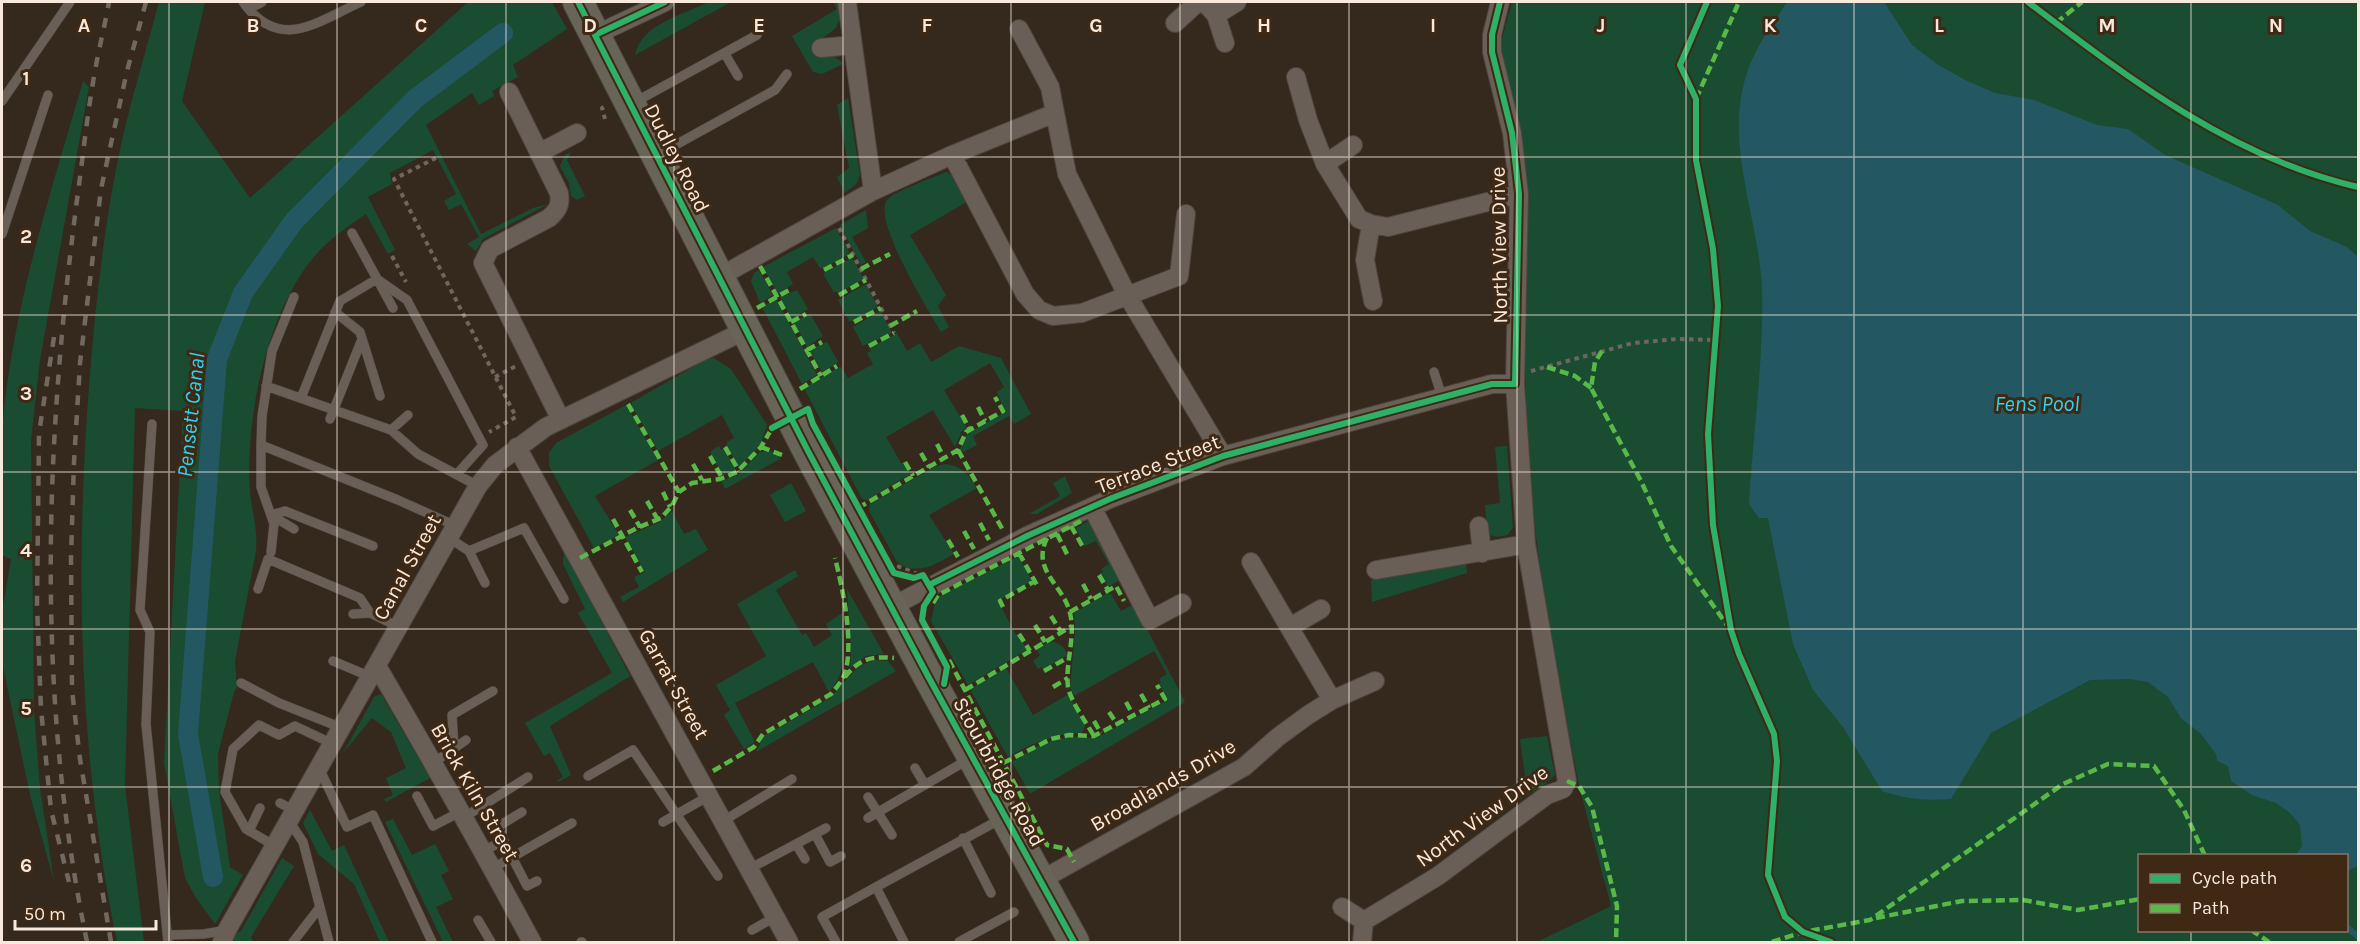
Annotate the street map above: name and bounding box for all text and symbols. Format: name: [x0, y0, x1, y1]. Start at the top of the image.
text: A: [78, 14, 91, 37]
text: B: [247, 14, 259, 37]
text: C: [415, 14, 427, 37]
text: D: [583, 14, 597, 37]
text: E: [753, 14, 765, 37]
text: F: [922, 14, 933, 37]
text: G: [1089, 14, 1103, 37]
text: H: [1257, 14, 1271, 37]
text: I: [1430, 14, 1436, 37]
text: J: [1597, 14, 1605, 37]
text: K: [1763, 14, 1777, 37]
text: L: [1934, 14, 1944, 37]
text: M: [2098, 14, 2116, 37]
text: N: [2269, 14, 2283, 37]
text: 1: [22, 67, 30, 90]
street label: Dudley Road: [639, 100, 715, 216]
street label: North View Drive: [1486, 166, 1512, 324]
text: 2: [20, 225, 32, 248]
water label: Pensett Canal: [172, 351, 210, 479]
text: 3: [20, 382, 32, 405]
water label: Fens Pool: [1994, 391, 2080, 417]
street label: Terrace Street: [1093, 429, 1223, 499]
street label: Canal Street: [368, 510, 446, 624]
text: 4: [20, 539, 32, 562]
street label: Garrat Street: [634, 625, 714, 743]
street label: Stourbridge Road: [948, 693, 1050, 851]
text: 5: [20, 697, 32, 720]
street label: Brick Kiln Street: [426, 719, 524, 865]
street label: Broadlands Drive: [1086, 734, 1240, 836]
street label: North View Drive: [1411, 760, 1553, 872]
text: 6: [20, 854, 32, 877]
legend: [2138, 854, 2348, 932]
text: Cycle path: [2192, 867, 2277, 889]
scale bar: [15, 893, 156, 931]
text: Path: [2192, 897, 2230, 919]
text: 50 m: [24, 903, 66, 925]

